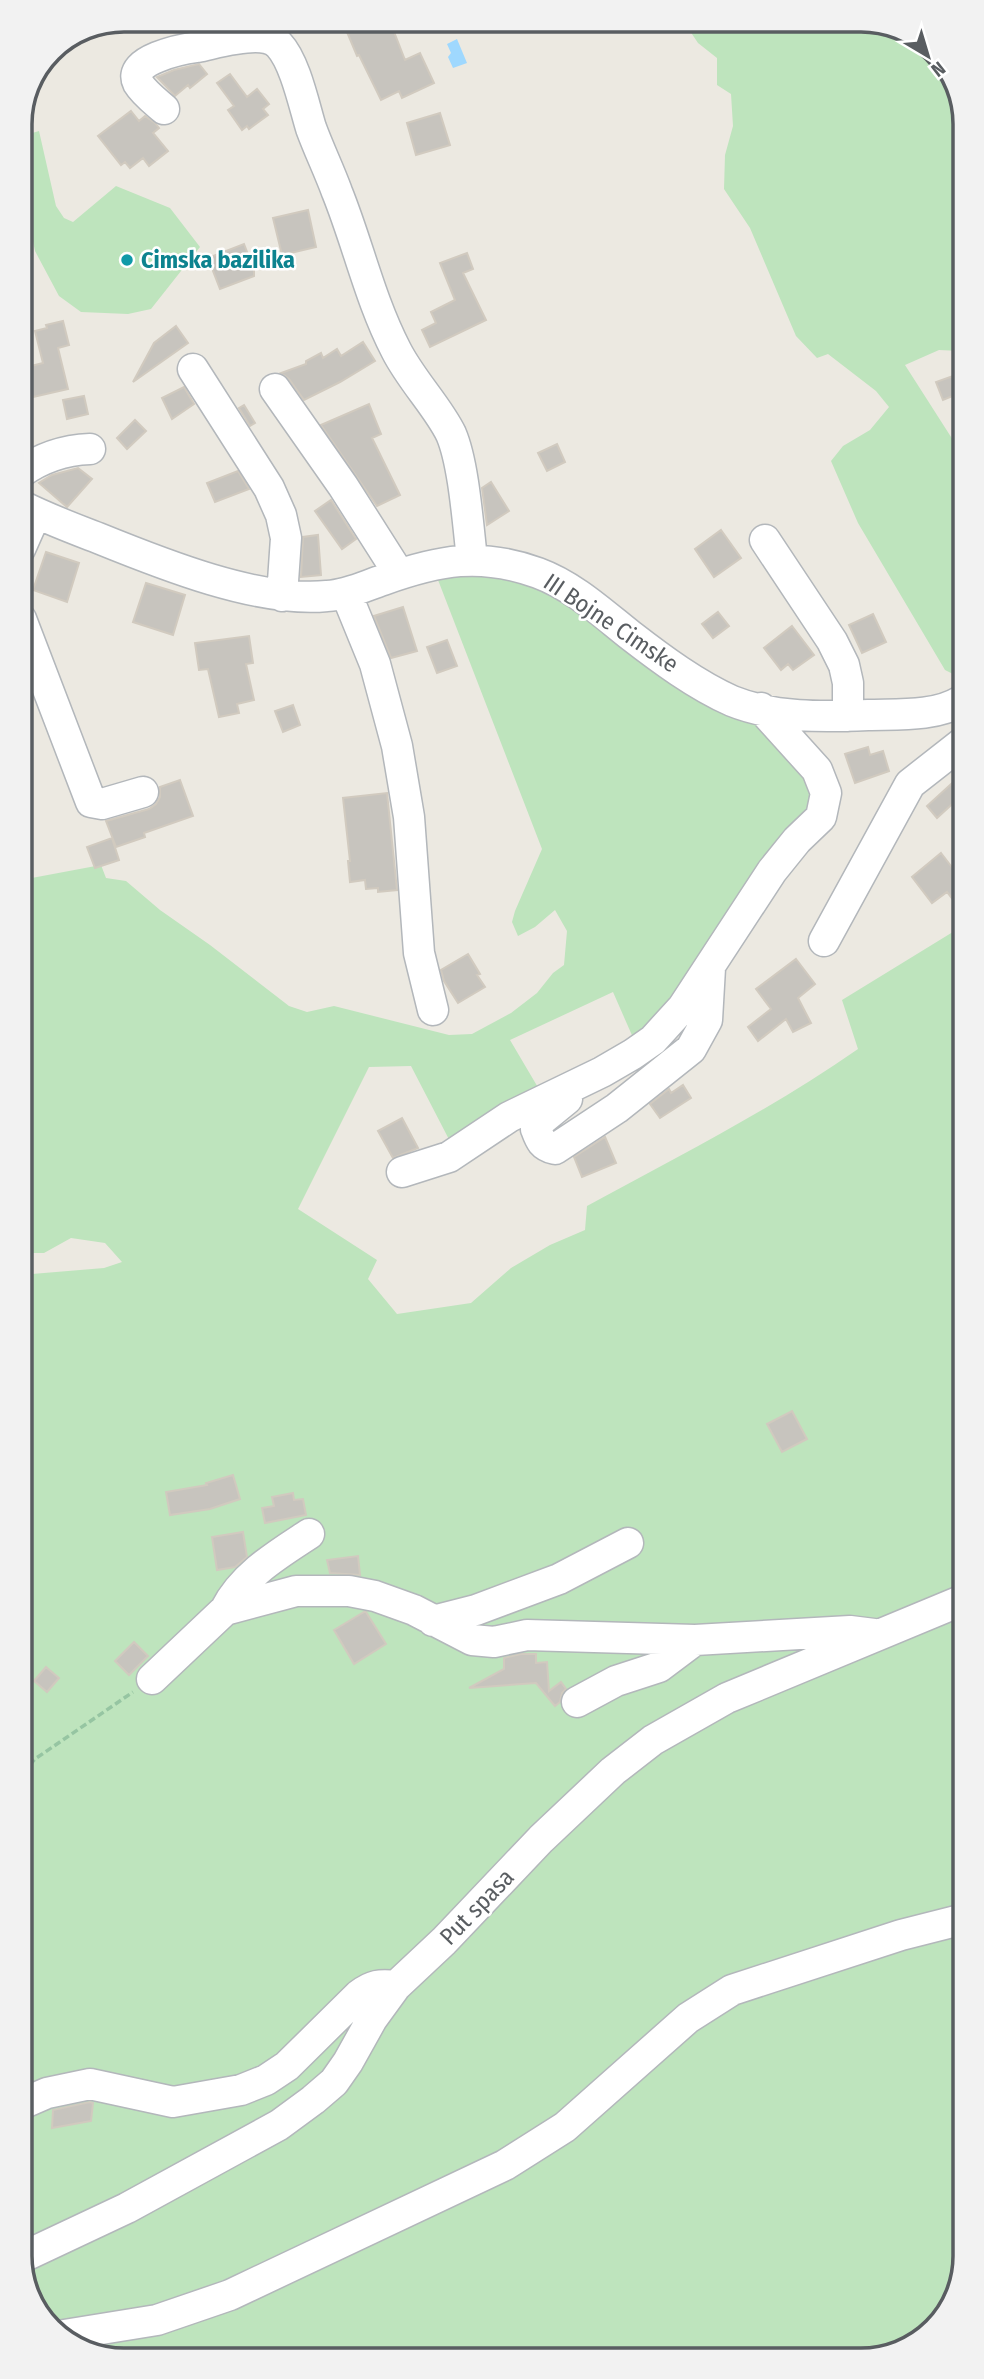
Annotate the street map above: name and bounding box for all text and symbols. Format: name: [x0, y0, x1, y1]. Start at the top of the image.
north arrow: [893, 21, 963, 91]
text: N: [927, 56, 950, 82]
place label: Cimska bazilika: [141, 246, 295, 274]
marker: Cimska bazilika: [119, 252, 135, 268]
street label: III Bojne Cimske: [538, 568, 684, 678]
street label: Put spasa: [434, 1863, 520, 1951]

